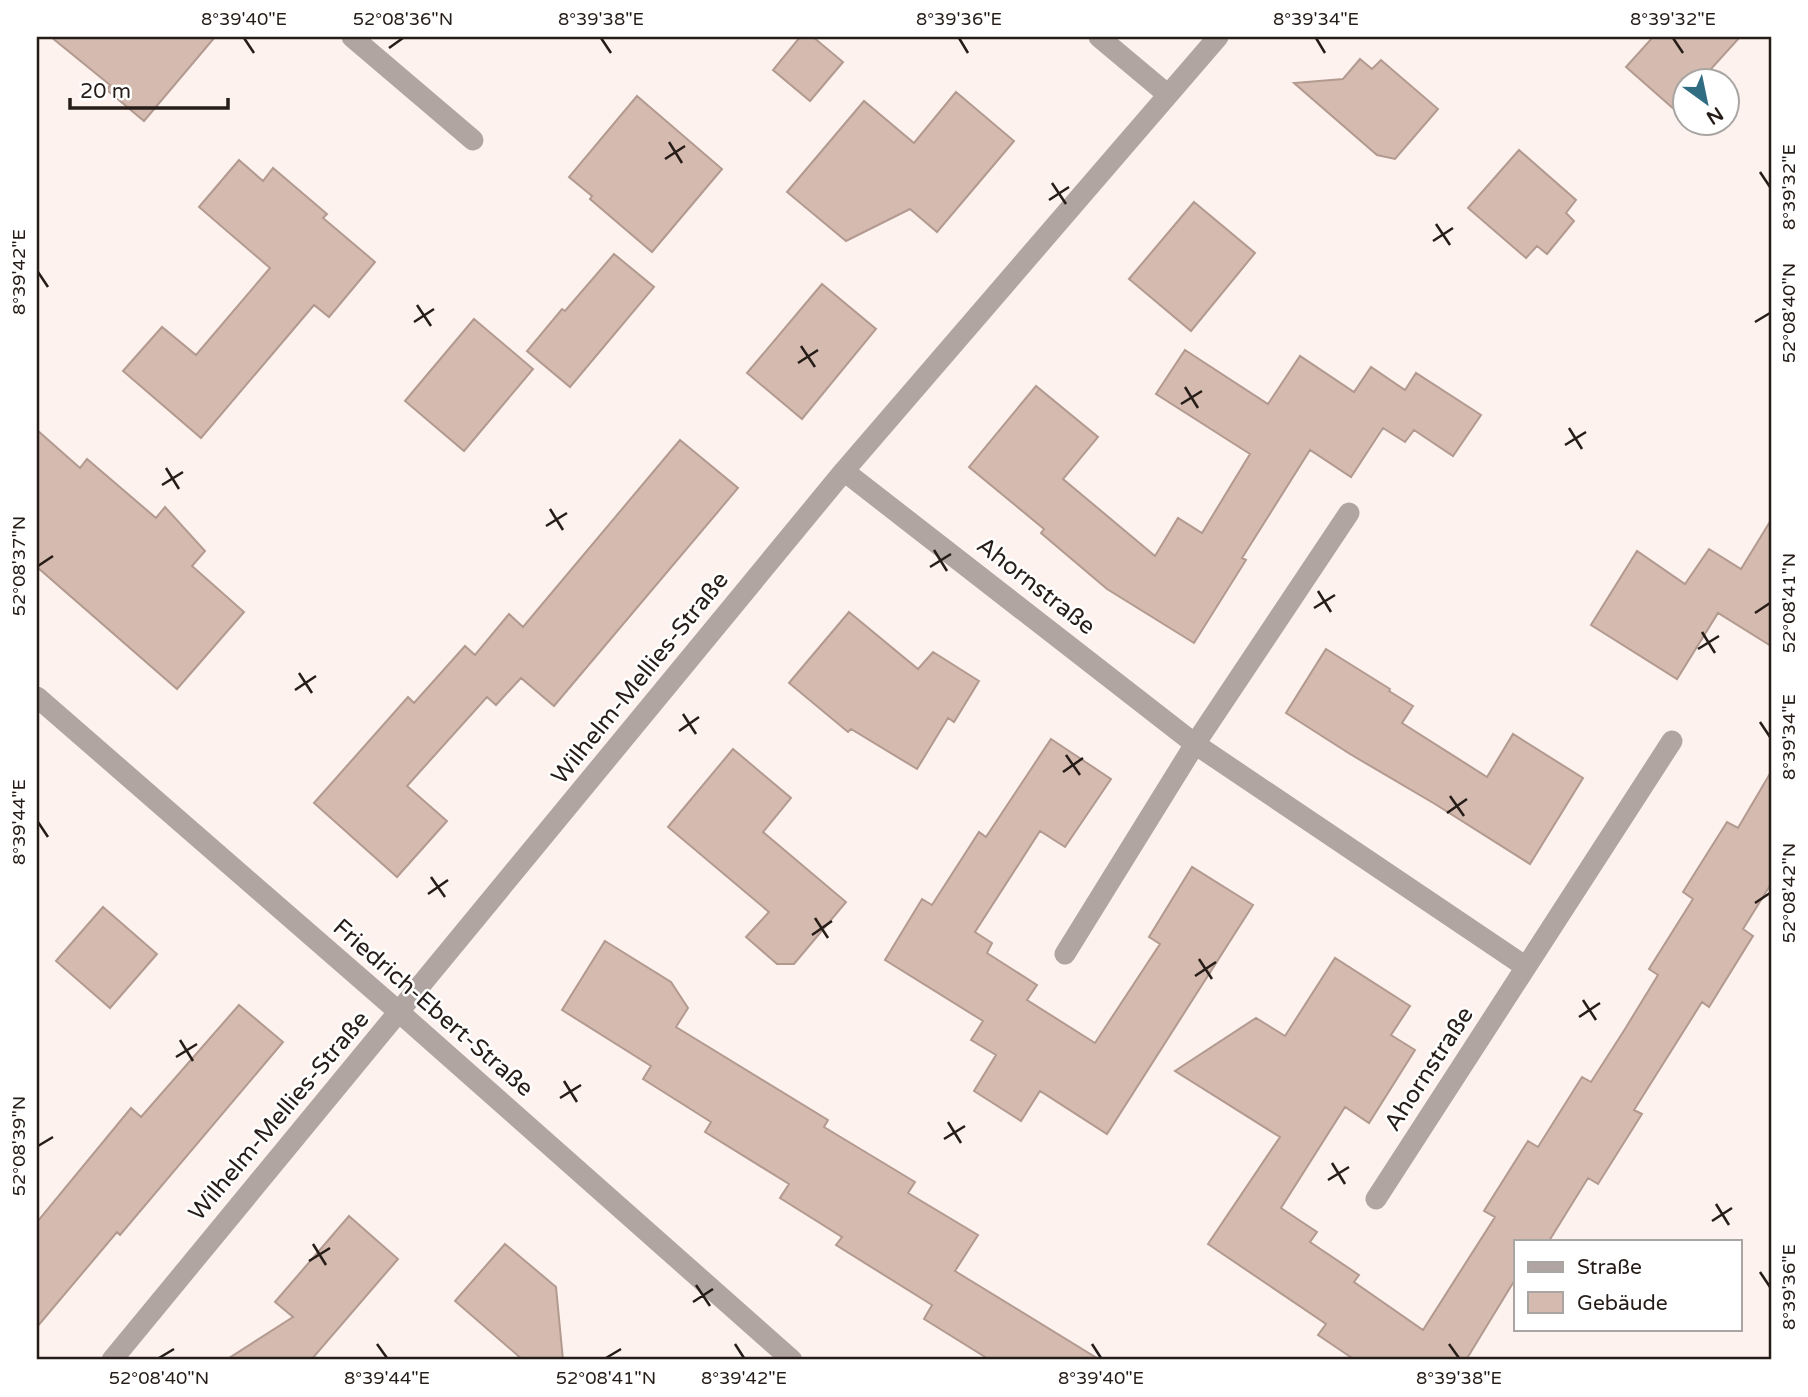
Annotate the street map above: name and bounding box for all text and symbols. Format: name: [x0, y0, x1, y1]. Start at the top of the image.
text: 8°39'40"E: [201, 8, 287, 30]
text: 52°08'36"N: [353, 8, 453, 30]
text: 8°39'38"E: [558, 8, 644, 30]
text: 8°39'36"E: [916, 8, 1002, 30]
text: 8°39'34"E: [1273, 8, 1359, 30]
text: 8°39'32"E: [1630, 8, 1716, 30]
scale bar: [70, 66, 228, 110]
north arrow: [1672, 66, 1742, 136]
text: 20 m: [80, 79, 131, 104]
text: N: [1702, 102, 1727, 129]
text: 8°39'32"E: [1778, 144, 1800, 230]
text: 8°39'42"E: [8, 229, 30, 315]
text: 52°08'40"N: [1778, 263, 1800, 363]
text: 52°08'37"N: [8, 516, 30, 616]
street label: Ahornstraße: [971, 531, 1101, 641]
text: 52°08'41"N: [1778, 553, 1800, 653]
street label: Wilhelm-Mellies-Straße: [545, 566, 735, 790]
text: 8°39'34"E: [1778, 694, 1800, 780]
text: 8°39'44"E: [8, 779, 30, 865]
text: 52°08'42"N: [1778, 843, 1800, 943]
street label: Friedrich-Ebert-Straße: [327, 913, 539, 1103]
street label: Ahornstraße: [1378, 1001, 1480, 1137]
street label: Wilhelm-Mellies-Straße: [183, 1005, 375, 1227]
text: 52°08'39"N: [8, 1096, 30, 1196]
legend: [1514, 1240, 1742, 1330]
text: 8°39'36"E: [1778, 1244, 1800, 1330]
text: Straße: [1577, 1255, 1642, 1280]
text: Gebäude: [1577, 1291, 1668, 1316]
text: 52°08'40"N: [109, 1367, 209, 1389]
text: 8°39'44"E: [344, 1367, 430, 1389]
text: 52°08'41"N: [556, 1367, 656, 1389]
text: 8°39'42"E: [701, 1367, 787, 1389]
text: 8°39'40"E: [1058, 1367, 1144, 1389]
text: 8°39'38"E: [1416, 1367, 1502, 1389]

